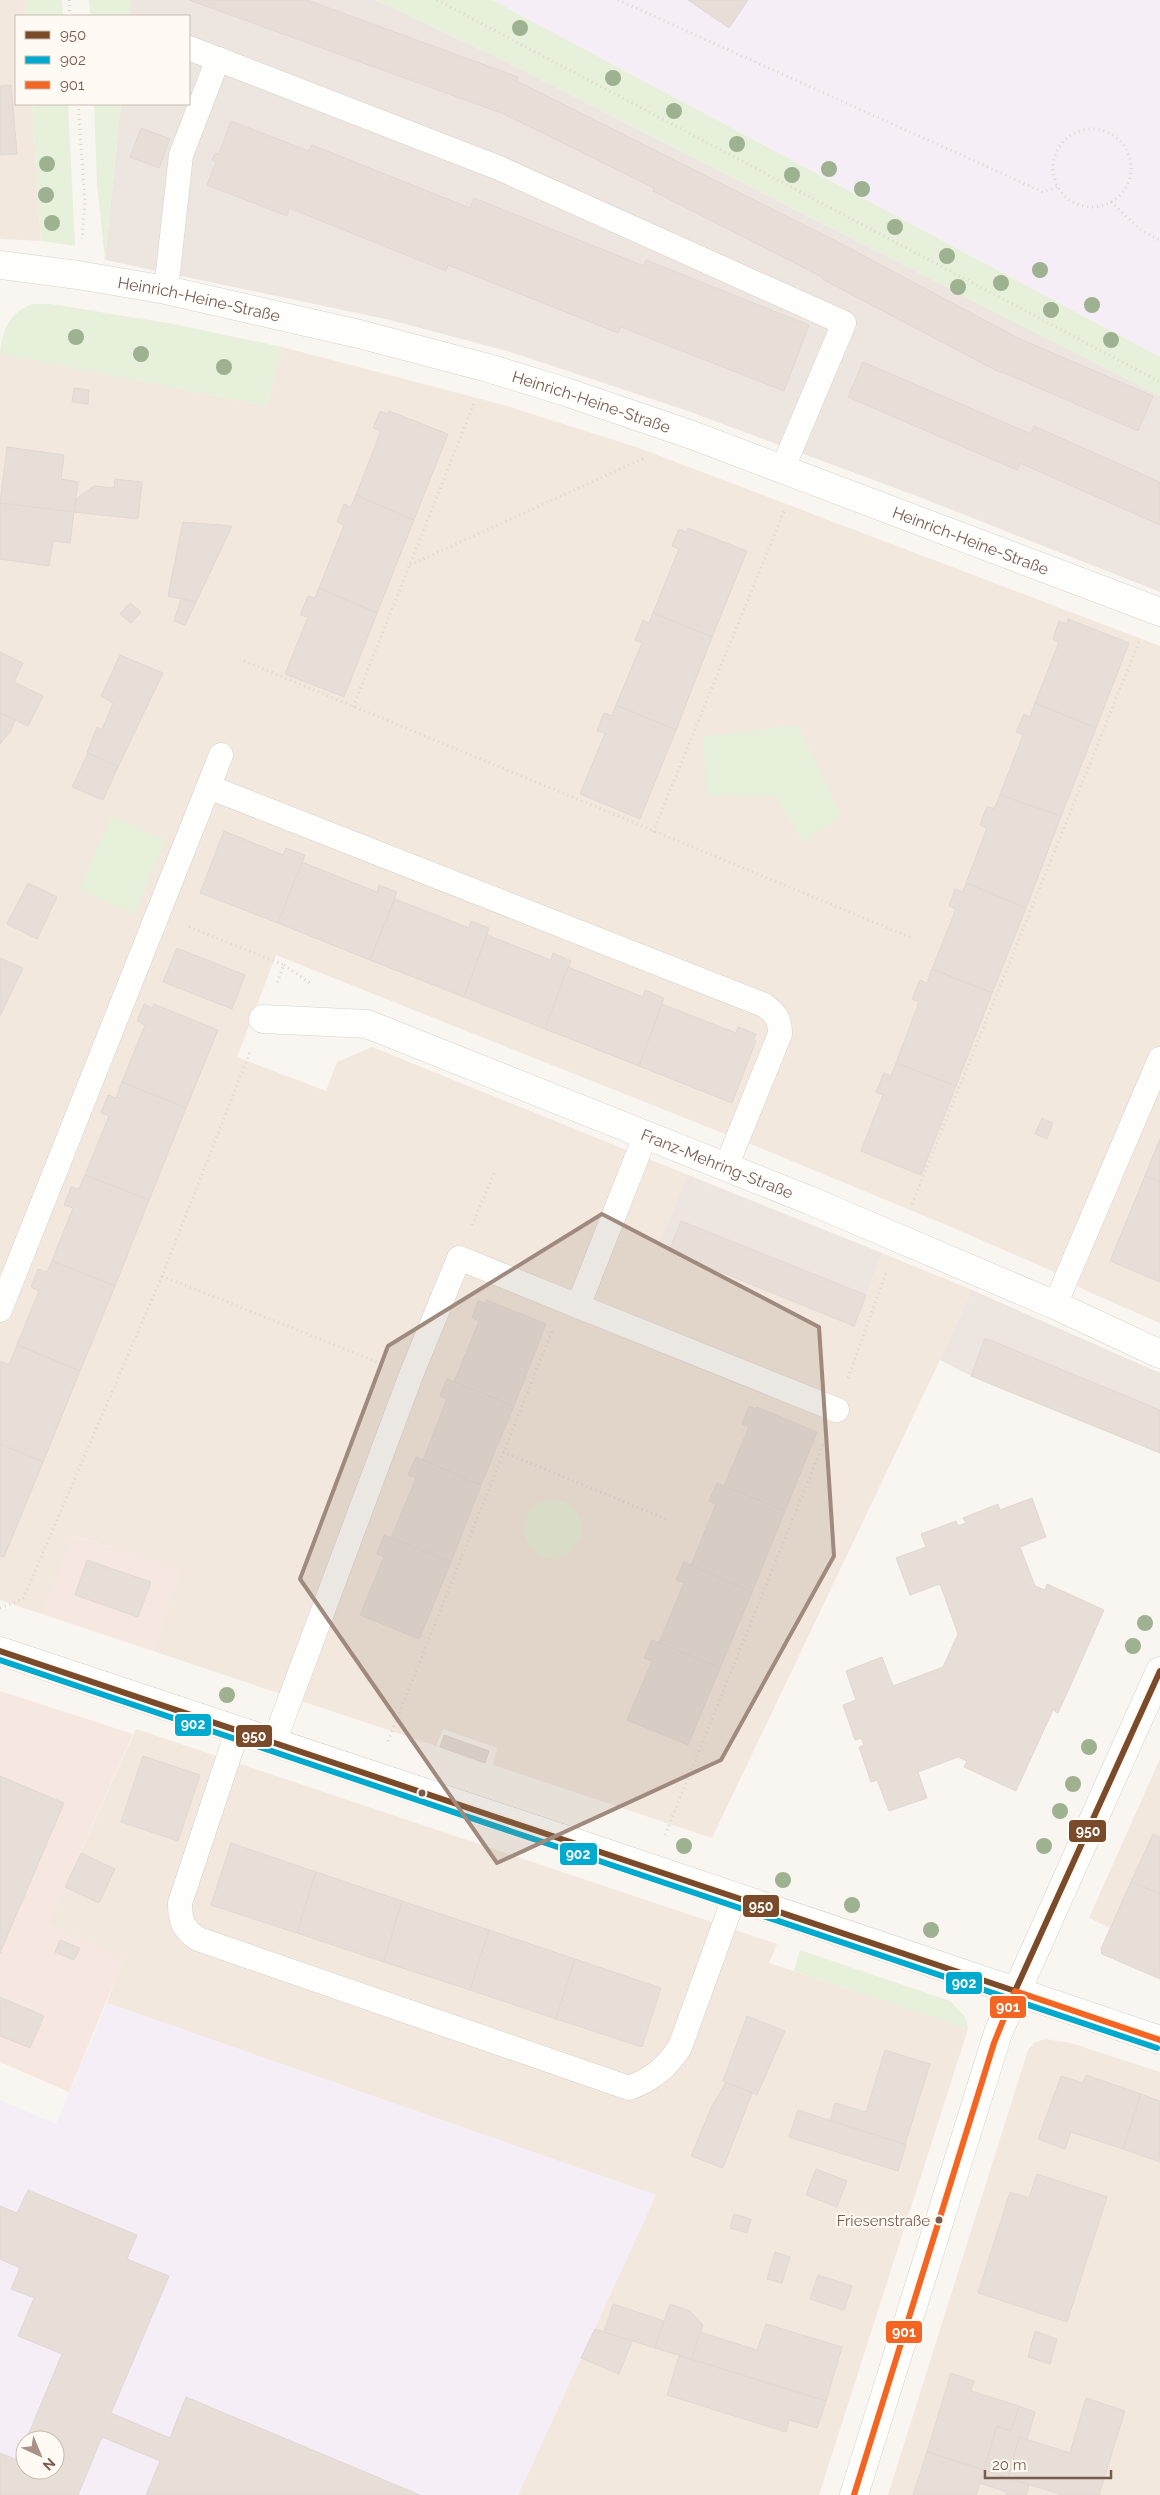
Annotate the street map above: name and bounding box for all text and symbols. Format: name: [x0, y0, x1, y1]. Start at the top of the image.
legend: [15, 15, 190, 105]
text: 950: [60, 26, 86, 44]
text: 902: [60, 51, 86, 69]
text: 901: [60, 76, 85, 94]
street label: Heinrich-Heine-Straße: [116, 273, 282, 326]
street label: Heinrich-Heine-Straße: [510, 367, 673, 437]
street label: Heinrich-Heine-Straße: [890, 503, 1051, 579]
street label: Franz-Mehring-Straße: [638, 1125, 796, 1203]
line badge: 902: [174, 1713, 212, 1737]
text: 902: [181, 1716, 205, 1732]
line badge: 950: [235, 1724, 273, 1748]
text: 950: [242, 1728, 266, 1744]
unlabelled marker: [417, 1788, 427, 1798]
line badge: 950: [1068, 1819, 1107, 1843]
text: 950: [1076, 1823, 1100, 1839]
line badge: 902: [559, 1842, 598, 1866]
text: 902: [566, 1846, 590, 1862]
line badge: 950: [742, 1894, 780, 1918]
text: 950: [749, 1898, 773, 1914]
line badge: 902: [945, 1971, 983, 1995]
text: 902: [952, 1975, 976, 1991]
line badge: 901: [989, 1995, 1027, 2019]
text: 901: [996, 1999, 1020, 2015]
place label: Friesenstraße: [837, 2212, 930, 2230]
marker: Friesenstraße: [934, 2215, 944, 2225]
line badge: 901: [885, 2320, 923, 2344]
text: 901: [892, 2324, 916, 2340]
north arrow: [15, 2430, 65, 2480]
scale bar: [985, 2448, 1111, 2480]
text: N: [40, 2455, 58, 2474]
text: 20 m: [992, 2456, 1027, 2474]

